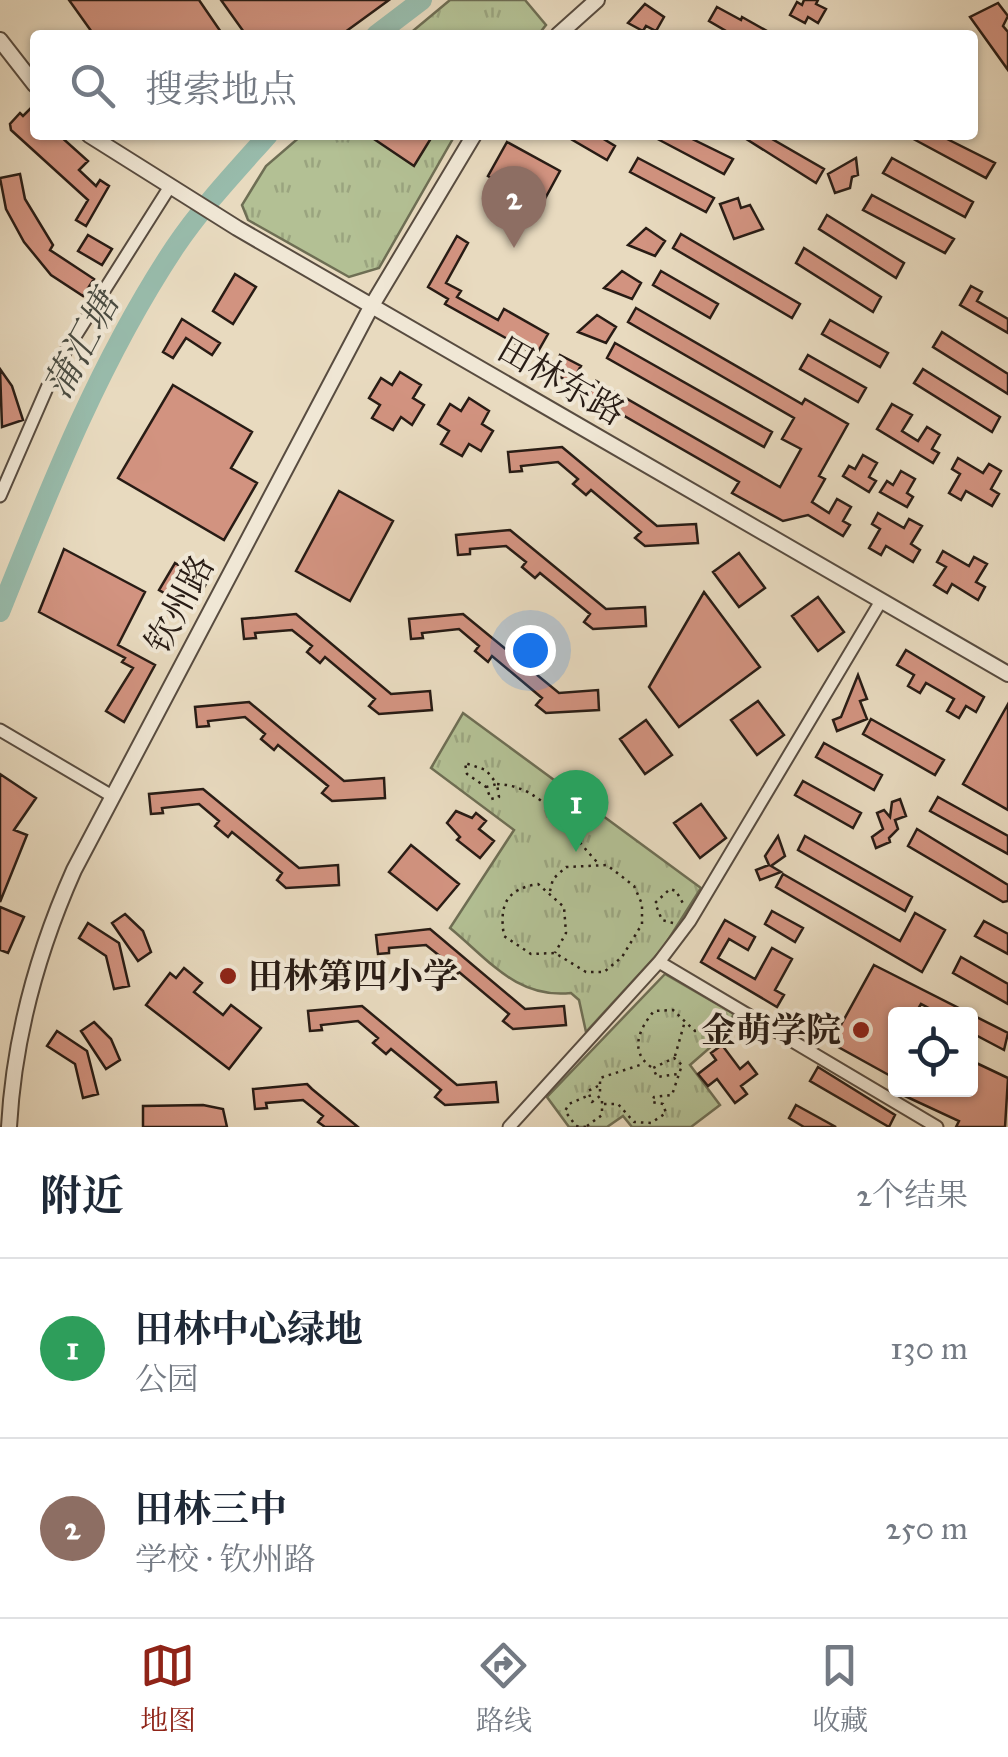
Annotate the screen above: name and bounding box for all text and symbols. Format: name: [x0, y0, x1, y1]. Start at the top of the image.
search box: [30, 30, 978, 140]
icon: search: [65, 58, 120, 113]
text: 搜索地点: [145, 66, 297, 112]
pin: 2: [482, 166, 546, 248]
water label: 蒲汇塘: [34, 279, 131, 406]
street label: 田林东路: [490, 327, 632, 435]
street label: 钦州路: [136, 548, 224, 660]
your location: [505, 625, 556, 676]
pin: 1: [544, 770, 608, 852]
place label: 田林第四小学: [248, 955, 458, 998]
marker: 田林第四小学: [217, 965, 239, 987]
map controls: [888, 1007, 978, 1097]
button: locate: [888, 1007, 978, 1097]
place label: 金萌学院: [701, 1009, 841, 1052]
marker: 金萌学院: [850, 1019, 872, 1041]
text: 附近: [40, 1170, 124, 1222]
text: 2个结果: [856, 1176, 968, 1215]
text: 田林中心绿地: [135, 1306, 363, 1352]
text: 1: [66, 1329, 79, 1368]
text: 130 m: [890, 1329, 968, 1368]
text: 公园: [135, 1360, 199, 1399]
text: 田林三中: [135, 1486, 287, 1532]
text: 2: [65, 1509, 80, 1548]
text: 250 m: [885, 1509, 968, 1548]
text: 学校 · 钦州路: [135, 1540, 316, 1579]
tab: 地图: [140, 1638, 196, 1738]
tab: 路线: [476, 1638, 532, 1738]
tab: 收藏: [812, 1638, 868, 1738]

